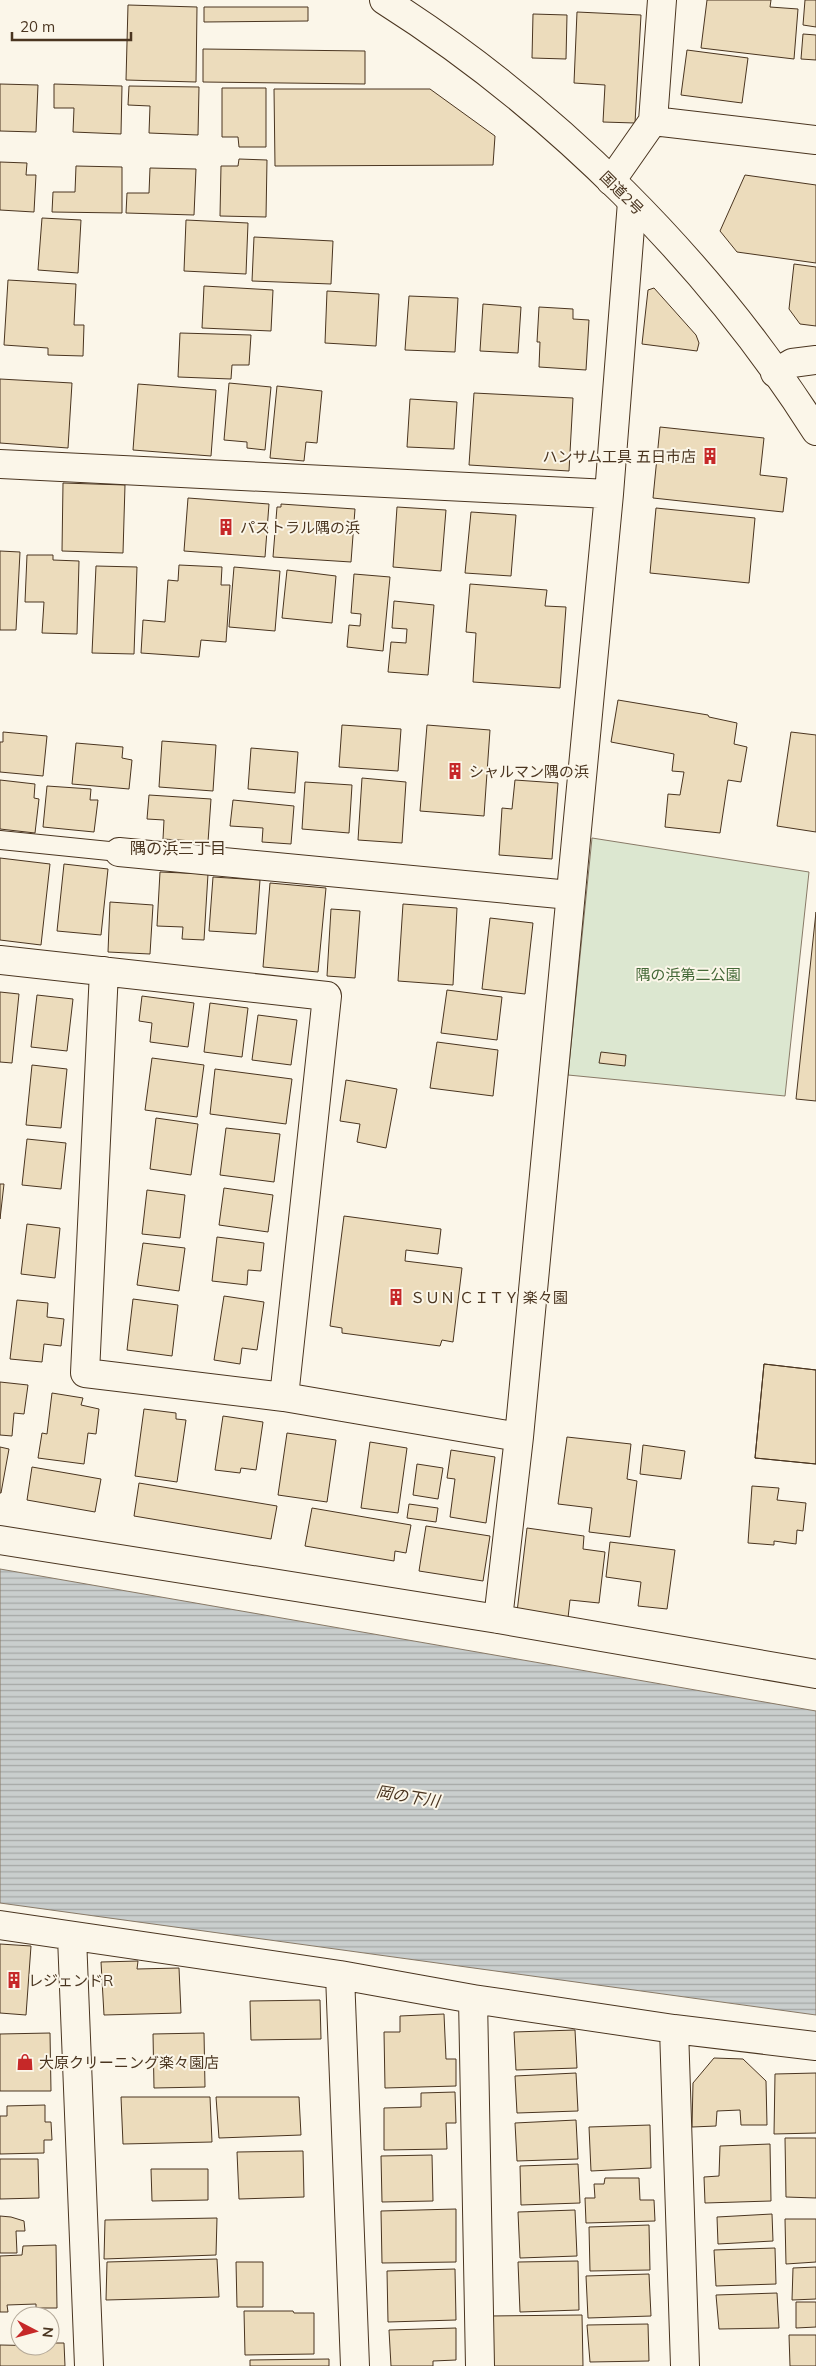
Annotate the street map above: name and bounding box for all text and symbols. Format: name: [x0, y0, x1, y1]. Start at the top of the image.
scale bar: [12, 10, 131, 42]
text: 20 m: [20, 17, 55, 36]
street label: 国道2号: [596, 167, 648, 219]
building icon: ハンサム工具 五日市店: [700, 446, 720, 466]
place label: ハンサム工具 五日市店: [542, 447, 696, 466]
building icon: パストラル隅の浜: [216, 517, 236, 537]
place label: パストラル隅の浜: [240, 518, 360, 537]
building icon: シャルマン隅の浜: [445, 761, 465, 781]
place label: シャルマン隅の浜: [469, 762, 589, 781]
district label: 隅の浜三丁目: [130, 838, 226, 858]
park label: 隅の浜第二公園: [635, 965, 741, 984]
building icon: ＳＵＮ ＣＩＴＹ 楽々園: [386, 1287, 406, 1307]
place label: ＳＵＮ ＣＩＴＹ 楽々園: [410, 1288, 568, 1307]
water label: 岡の下川: [375, 1781, 443, 1811]
building icon: レジェンドR: [4, 1970, 24, 1990]
place label: レジェンドR: [28, 1971, 113, 1990]
shop icon: 大原クリーニング楽々園店: [15, 2052, 35, 2072]
place label: 大原クリーニング楽々園店: [39, 2053, 219, 2072]
north arrow: [10, 2306, 60, 2356]
text: N: [38, 2326, 57, 2339]

